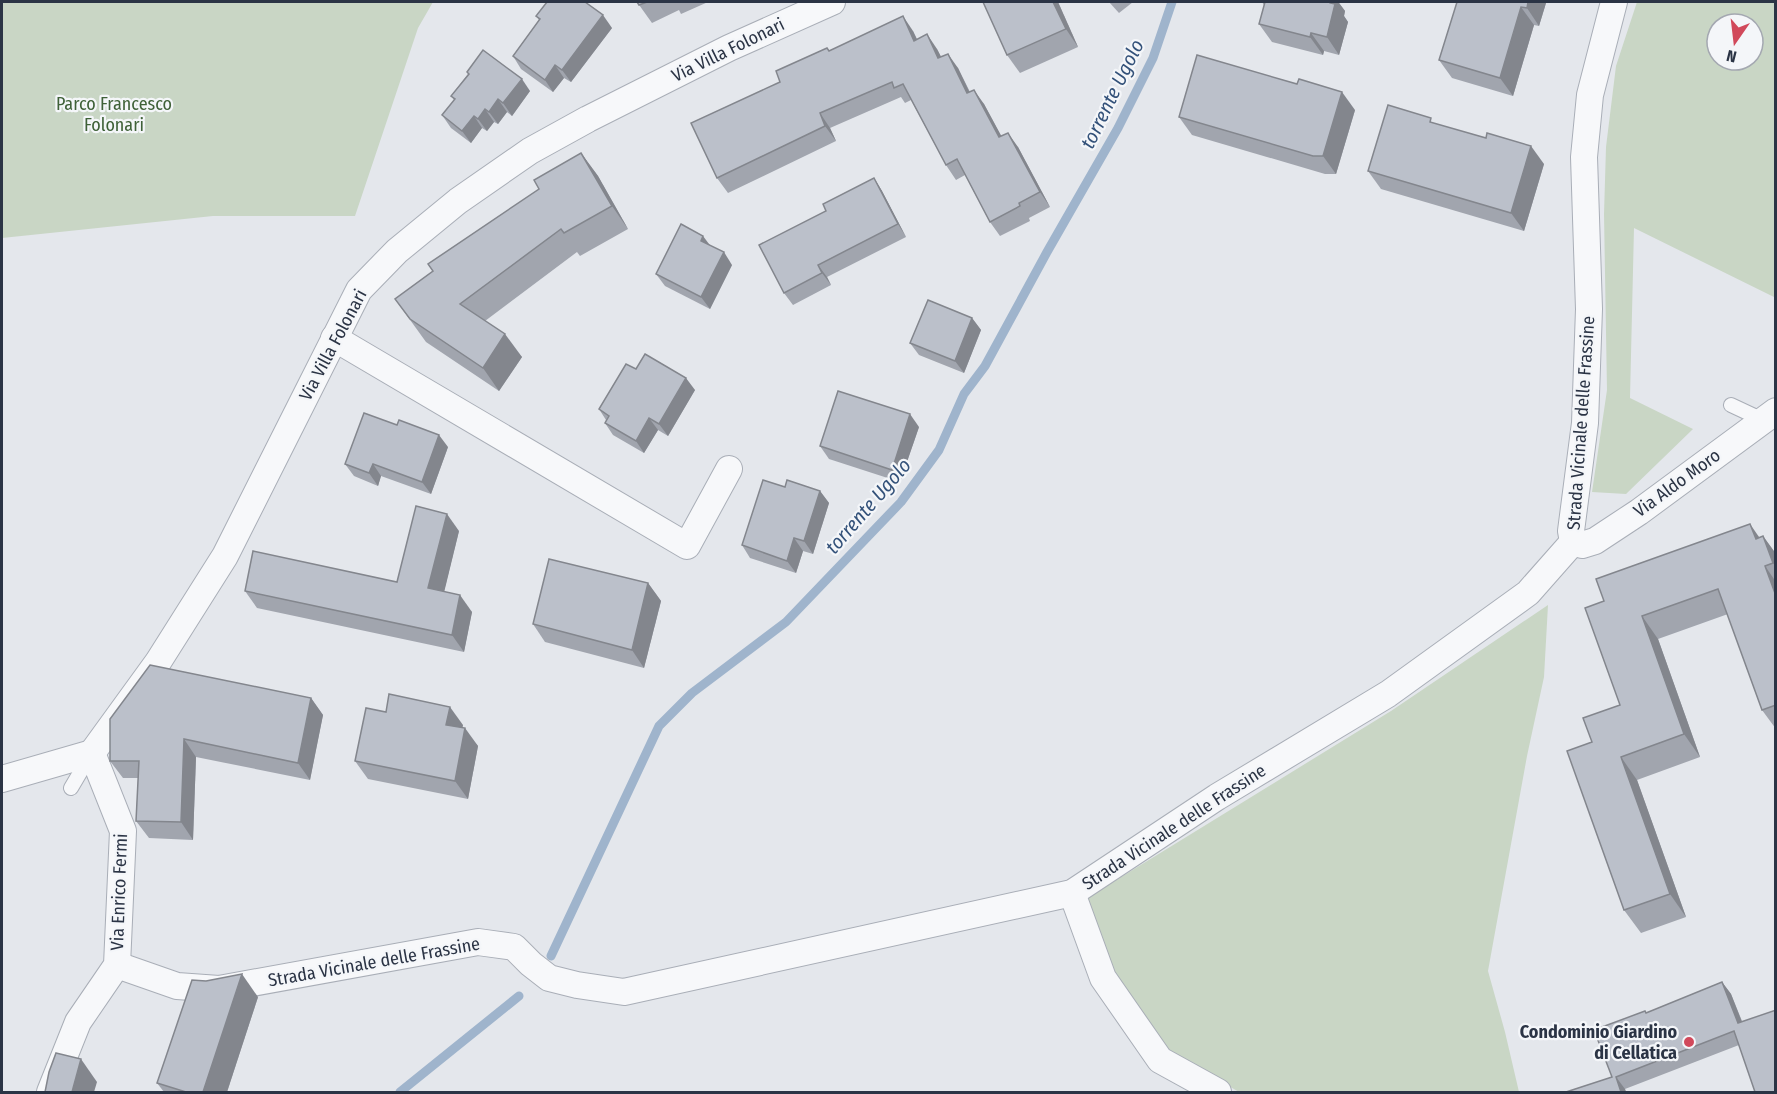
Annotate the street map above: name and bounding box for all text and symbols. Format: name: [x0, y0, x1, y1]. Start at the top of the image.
north arrow: [1705, 12, 1765, 72]
street label: Via Villa Folonari: [668, 13, 788, 87]
water label: torrente Ugolo: [1075, 36, 1149, 152]
text: N: [1725, 46, 1738, 66]
park label: Parco Francesco Folonari: [56, 93, 172, 136]
street label: Via Villa Folonari: [294, 286, 372, 404]
street label: Strada Vicinale delle Frassine: [1563, 315, 1599, 531]
street label: Via Aldo Moro: [1629, 444, 1725, 522]
water label: torrente Ugolo: [820, 453, 916, 559]
street label: Strada Vicinale delle Frassine: [1078, 759, 1270, 895]
street label: Via Enrico Fermi: [106, 833, 132, 951]
street label: Strada Vicinale delle Frassine: [266, 933, 482, 991]
place label: Condominio Giardino di Cellatica: [1520, 1021, 1677, 1064]
marker: Condominio Giardino di Cellatica: [1682, 1035, 1696, 1049]

